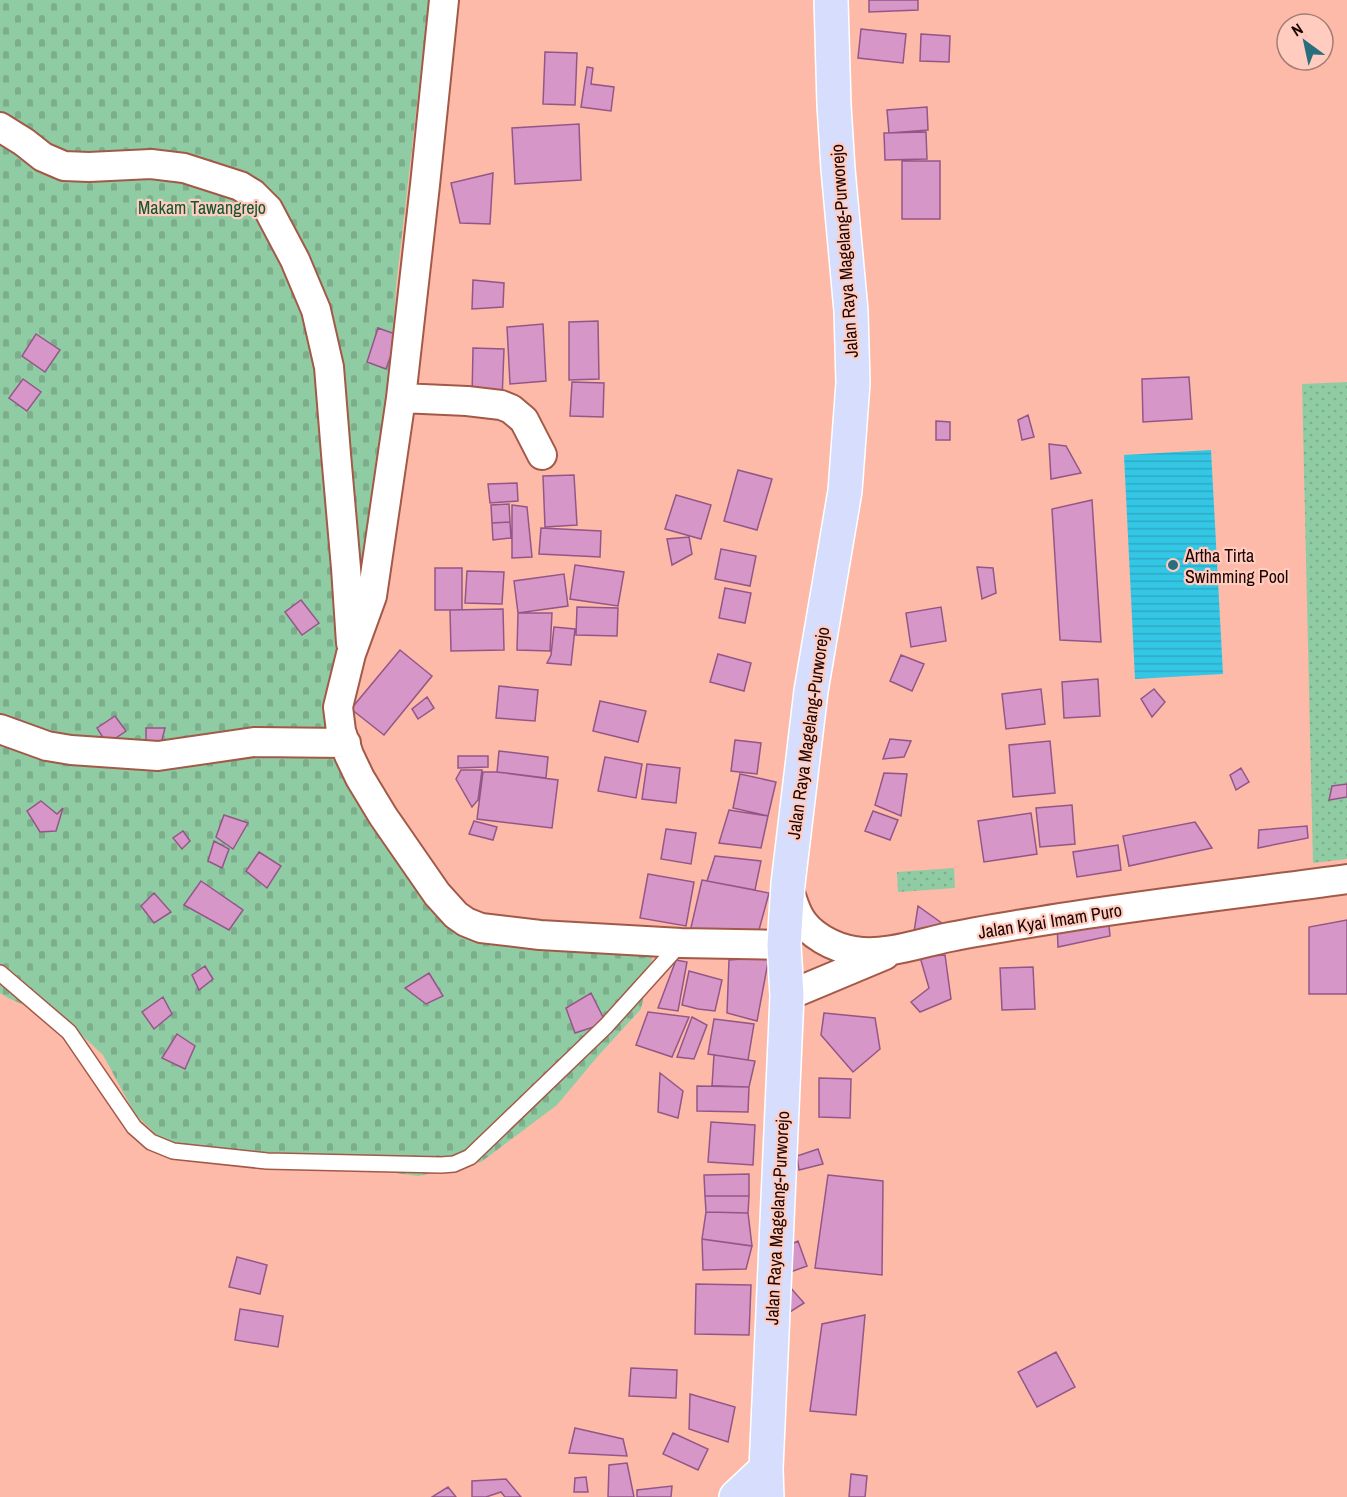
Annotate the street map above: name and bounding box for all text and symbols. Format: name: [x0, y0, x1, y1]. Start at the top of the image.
north arrow: [1275, 12, 1335, 72]
text: N: [1287, 18, 1307, 41]
street label: Jalan Raya Magelang-Purworejo: [824, 143, 864, 359]
park label: Makam Tawangrejo: [138, 195, 266, 220]
place label: Artha Tirta Swimming Pool: [1184, 543, 1288, 589]
marker: Artha Tirta Swimming Pool: [1166, 558, 1180, 572]
street label: Jalan Raya Magelang-Purworejo: [781, 625, 835, 841]
street label: Jalan Kyai Imam Puro: [976, 897, 1124, 945]
street label: Jalan Raya Magelang-Purworejo: [759, 1110, 795, 1326]

